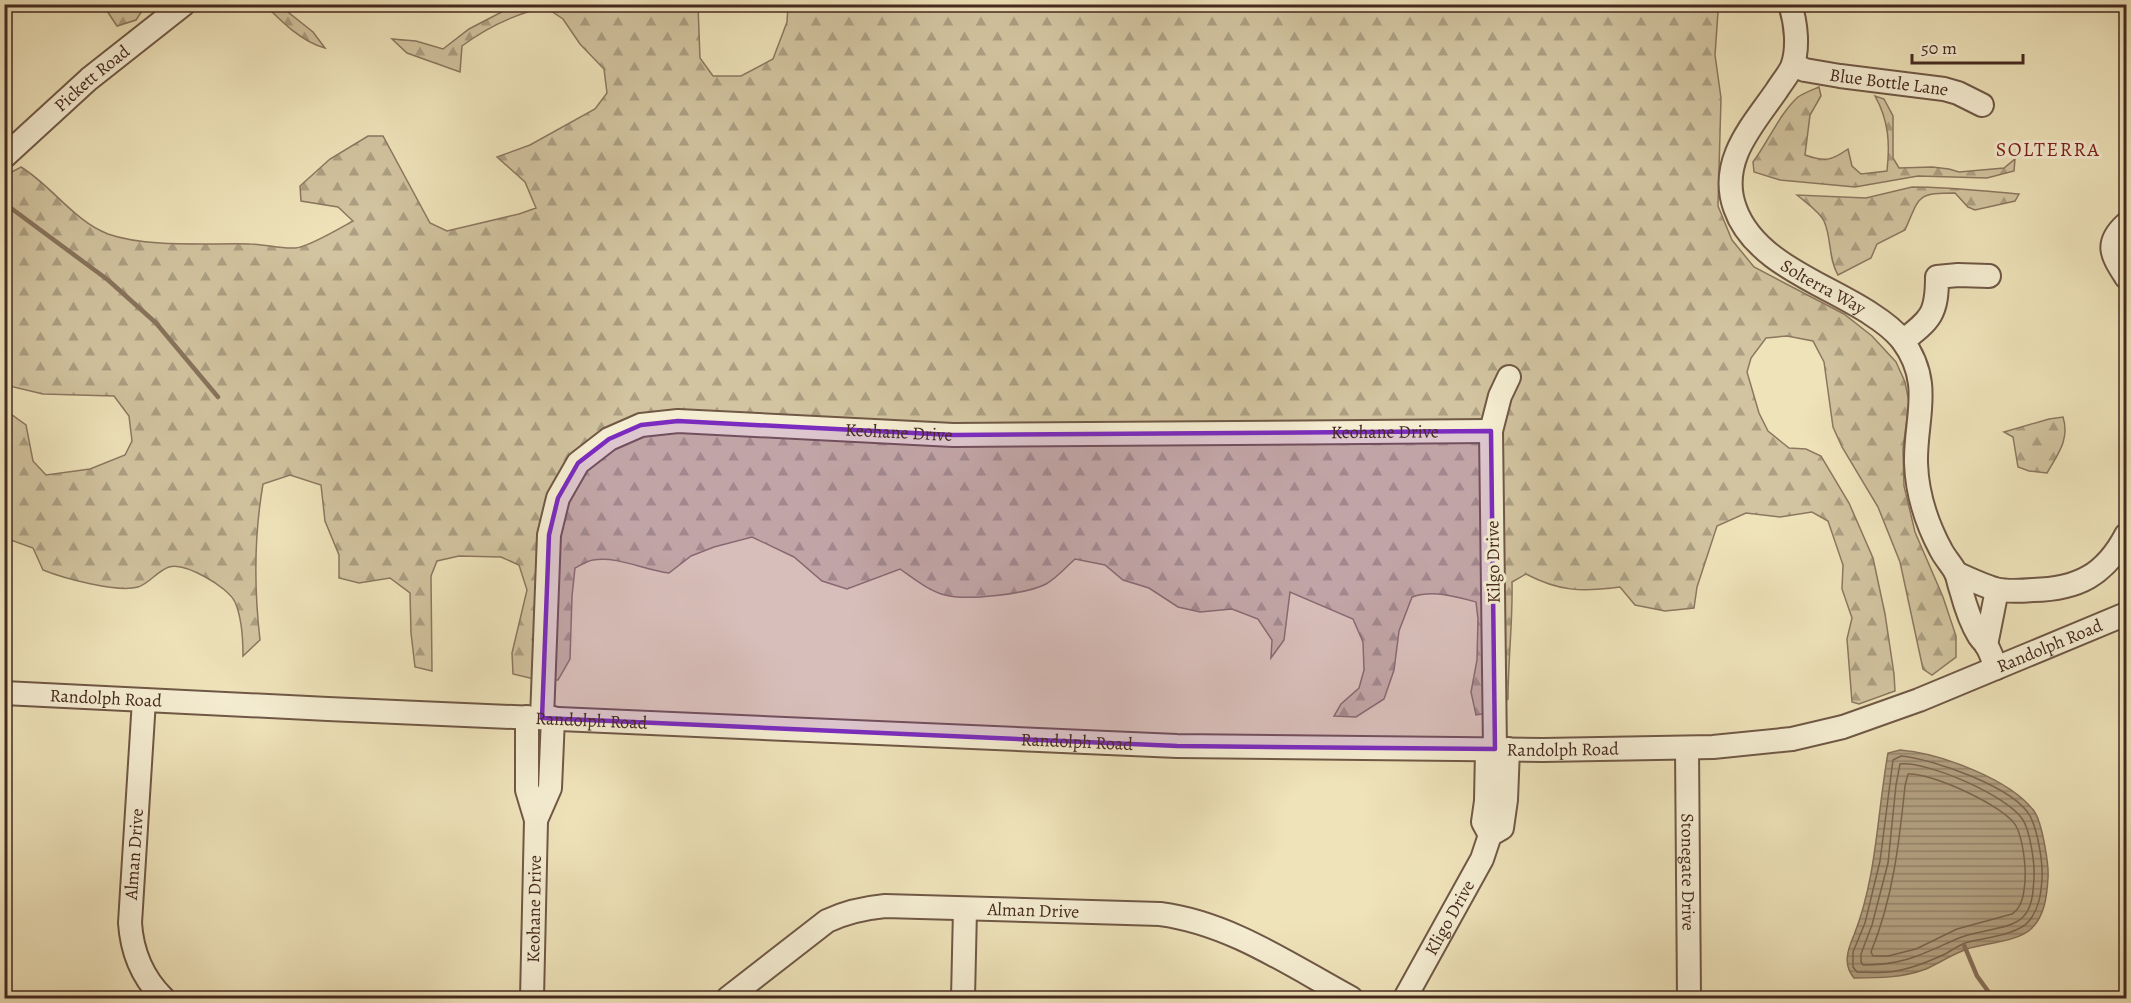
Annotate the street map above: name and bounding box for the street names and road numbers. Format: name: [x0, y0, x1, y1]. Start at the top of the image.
street label: Pickett Road: [49, 39, 135, 117]
street label: Blue Bottle Lane: [1828, 62, 1952, 102]
street label: Solterra Way: [1776, 253, 1871, 320]
street label: Keohane Drive: [844, 418, 953, 447]
street label: Keohane Drive: [1331, 419, 1439, 444]
street label: Kilgo Drive: [1480, 520, 1506, 604]
street label: Randolph Road: [1993, 613, 2106, 678]
street label: Randolph Road: [49, 683, 163, 713]
street label: Randolph Road: [535, 706, 648, 735]
street label: Randolph Road: [1020, 727, 1134, 756]
street label: Randolph Road: [1507, 737, 1619, 762]
street label: Alman Drive: [119, 807, 149, 902]
street label: Stonegate Drive: [1676, 813, 1700, 931]
street label: Keohane Drive: [521, 855, 547, 963]
street label: Kligo Drive: [1419, 875, 1480, 960]
street label: Alman Drive: [986, 897, 1080, 924]

